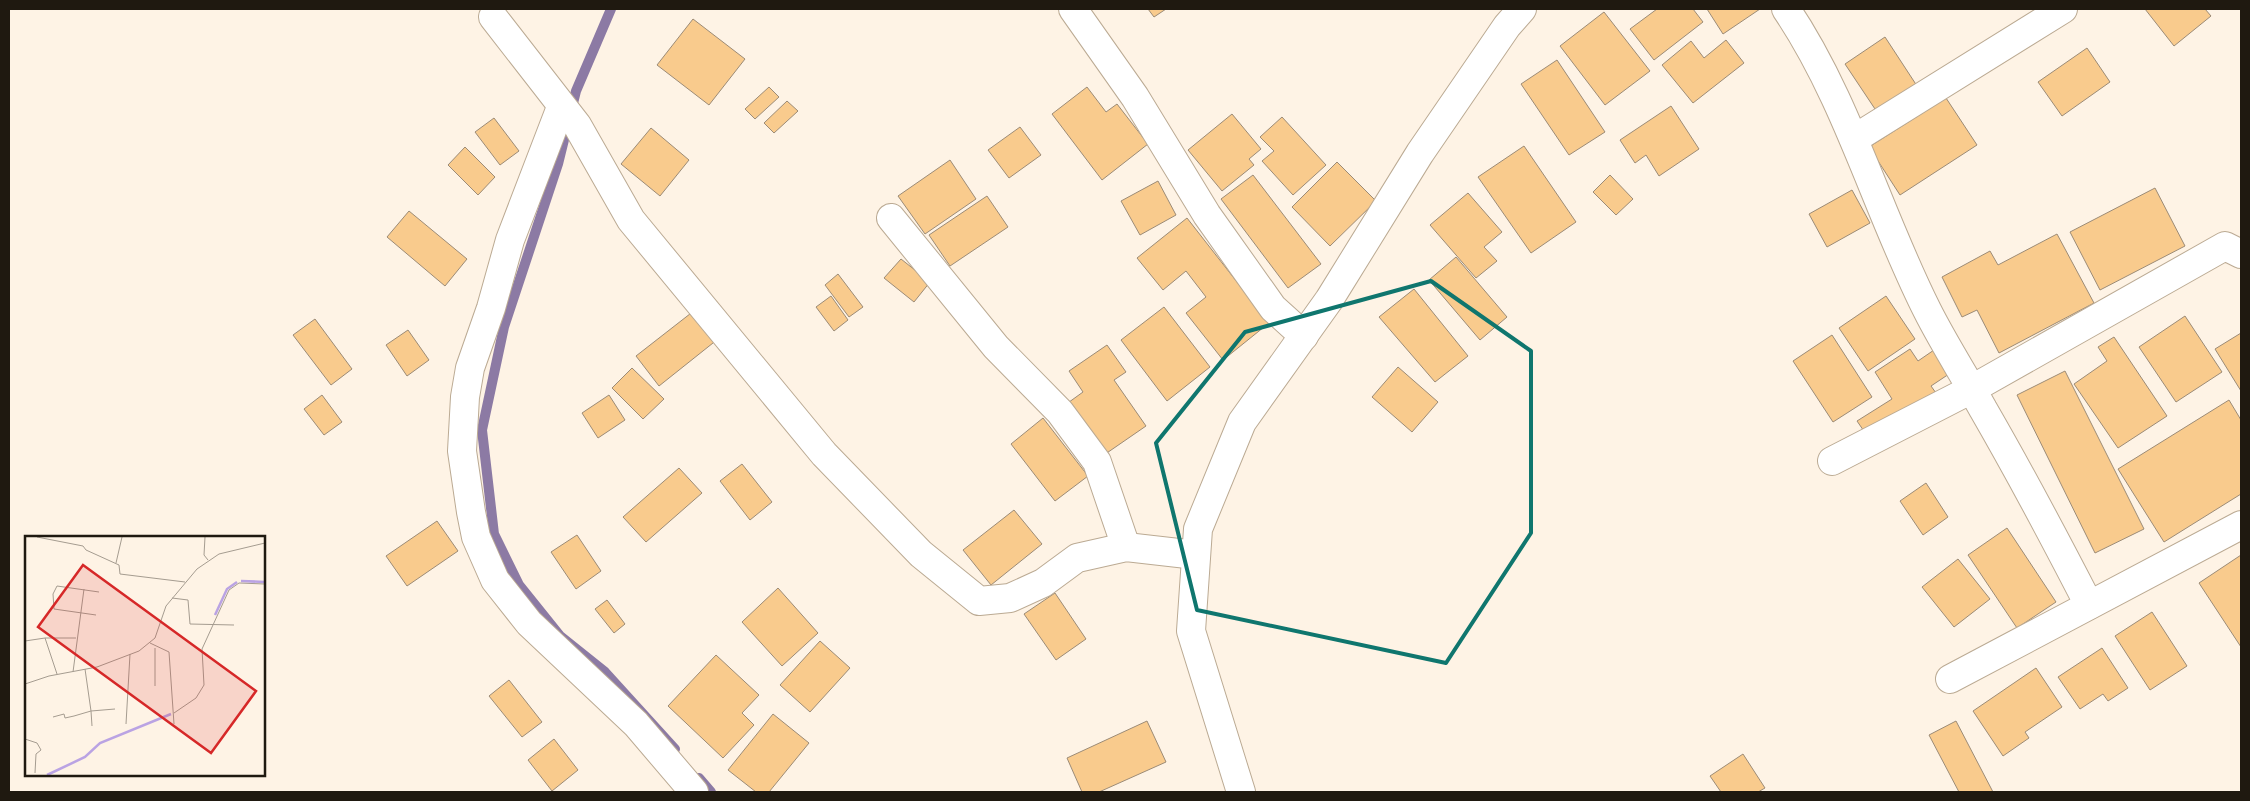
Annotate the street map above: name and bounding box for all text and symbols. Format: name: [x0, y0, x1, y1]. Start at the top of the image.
inset map: [25, 536, 265, 776]

